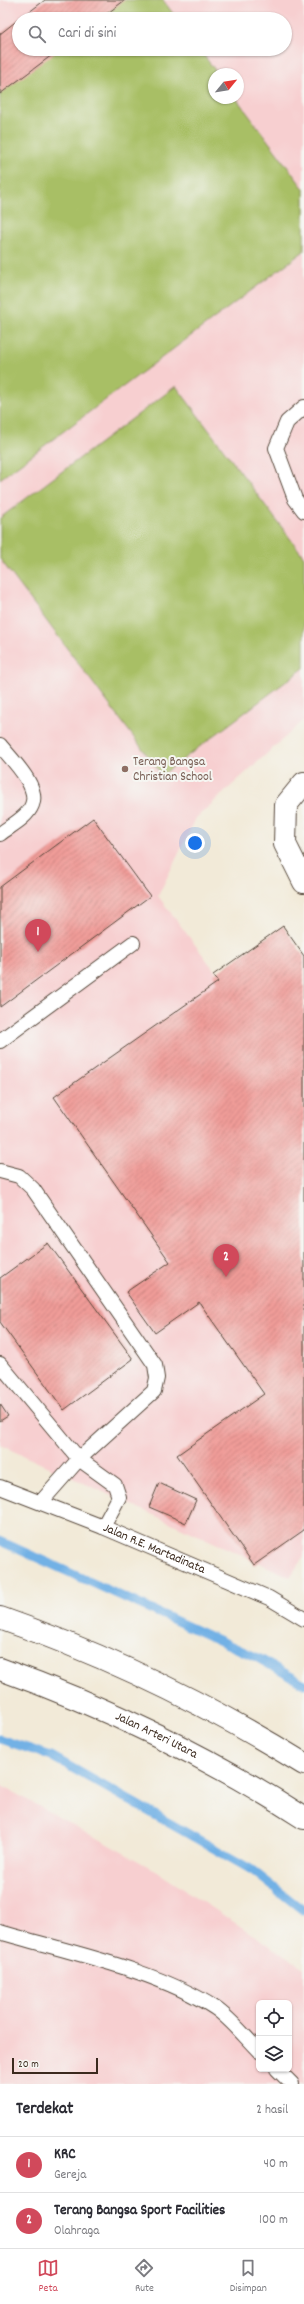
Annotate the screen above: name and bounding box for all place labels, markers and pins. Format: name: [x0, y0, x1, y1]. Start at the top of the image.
place label: Terang Bangsa Christian School: [133, 753, 212, 787]
marker: Terang Bangsa Christian School: [120, 764, 130, 774]
pin: 1: [25, 919, 51, 952]
pin: 2: [213, 1244, 239, 1277]

